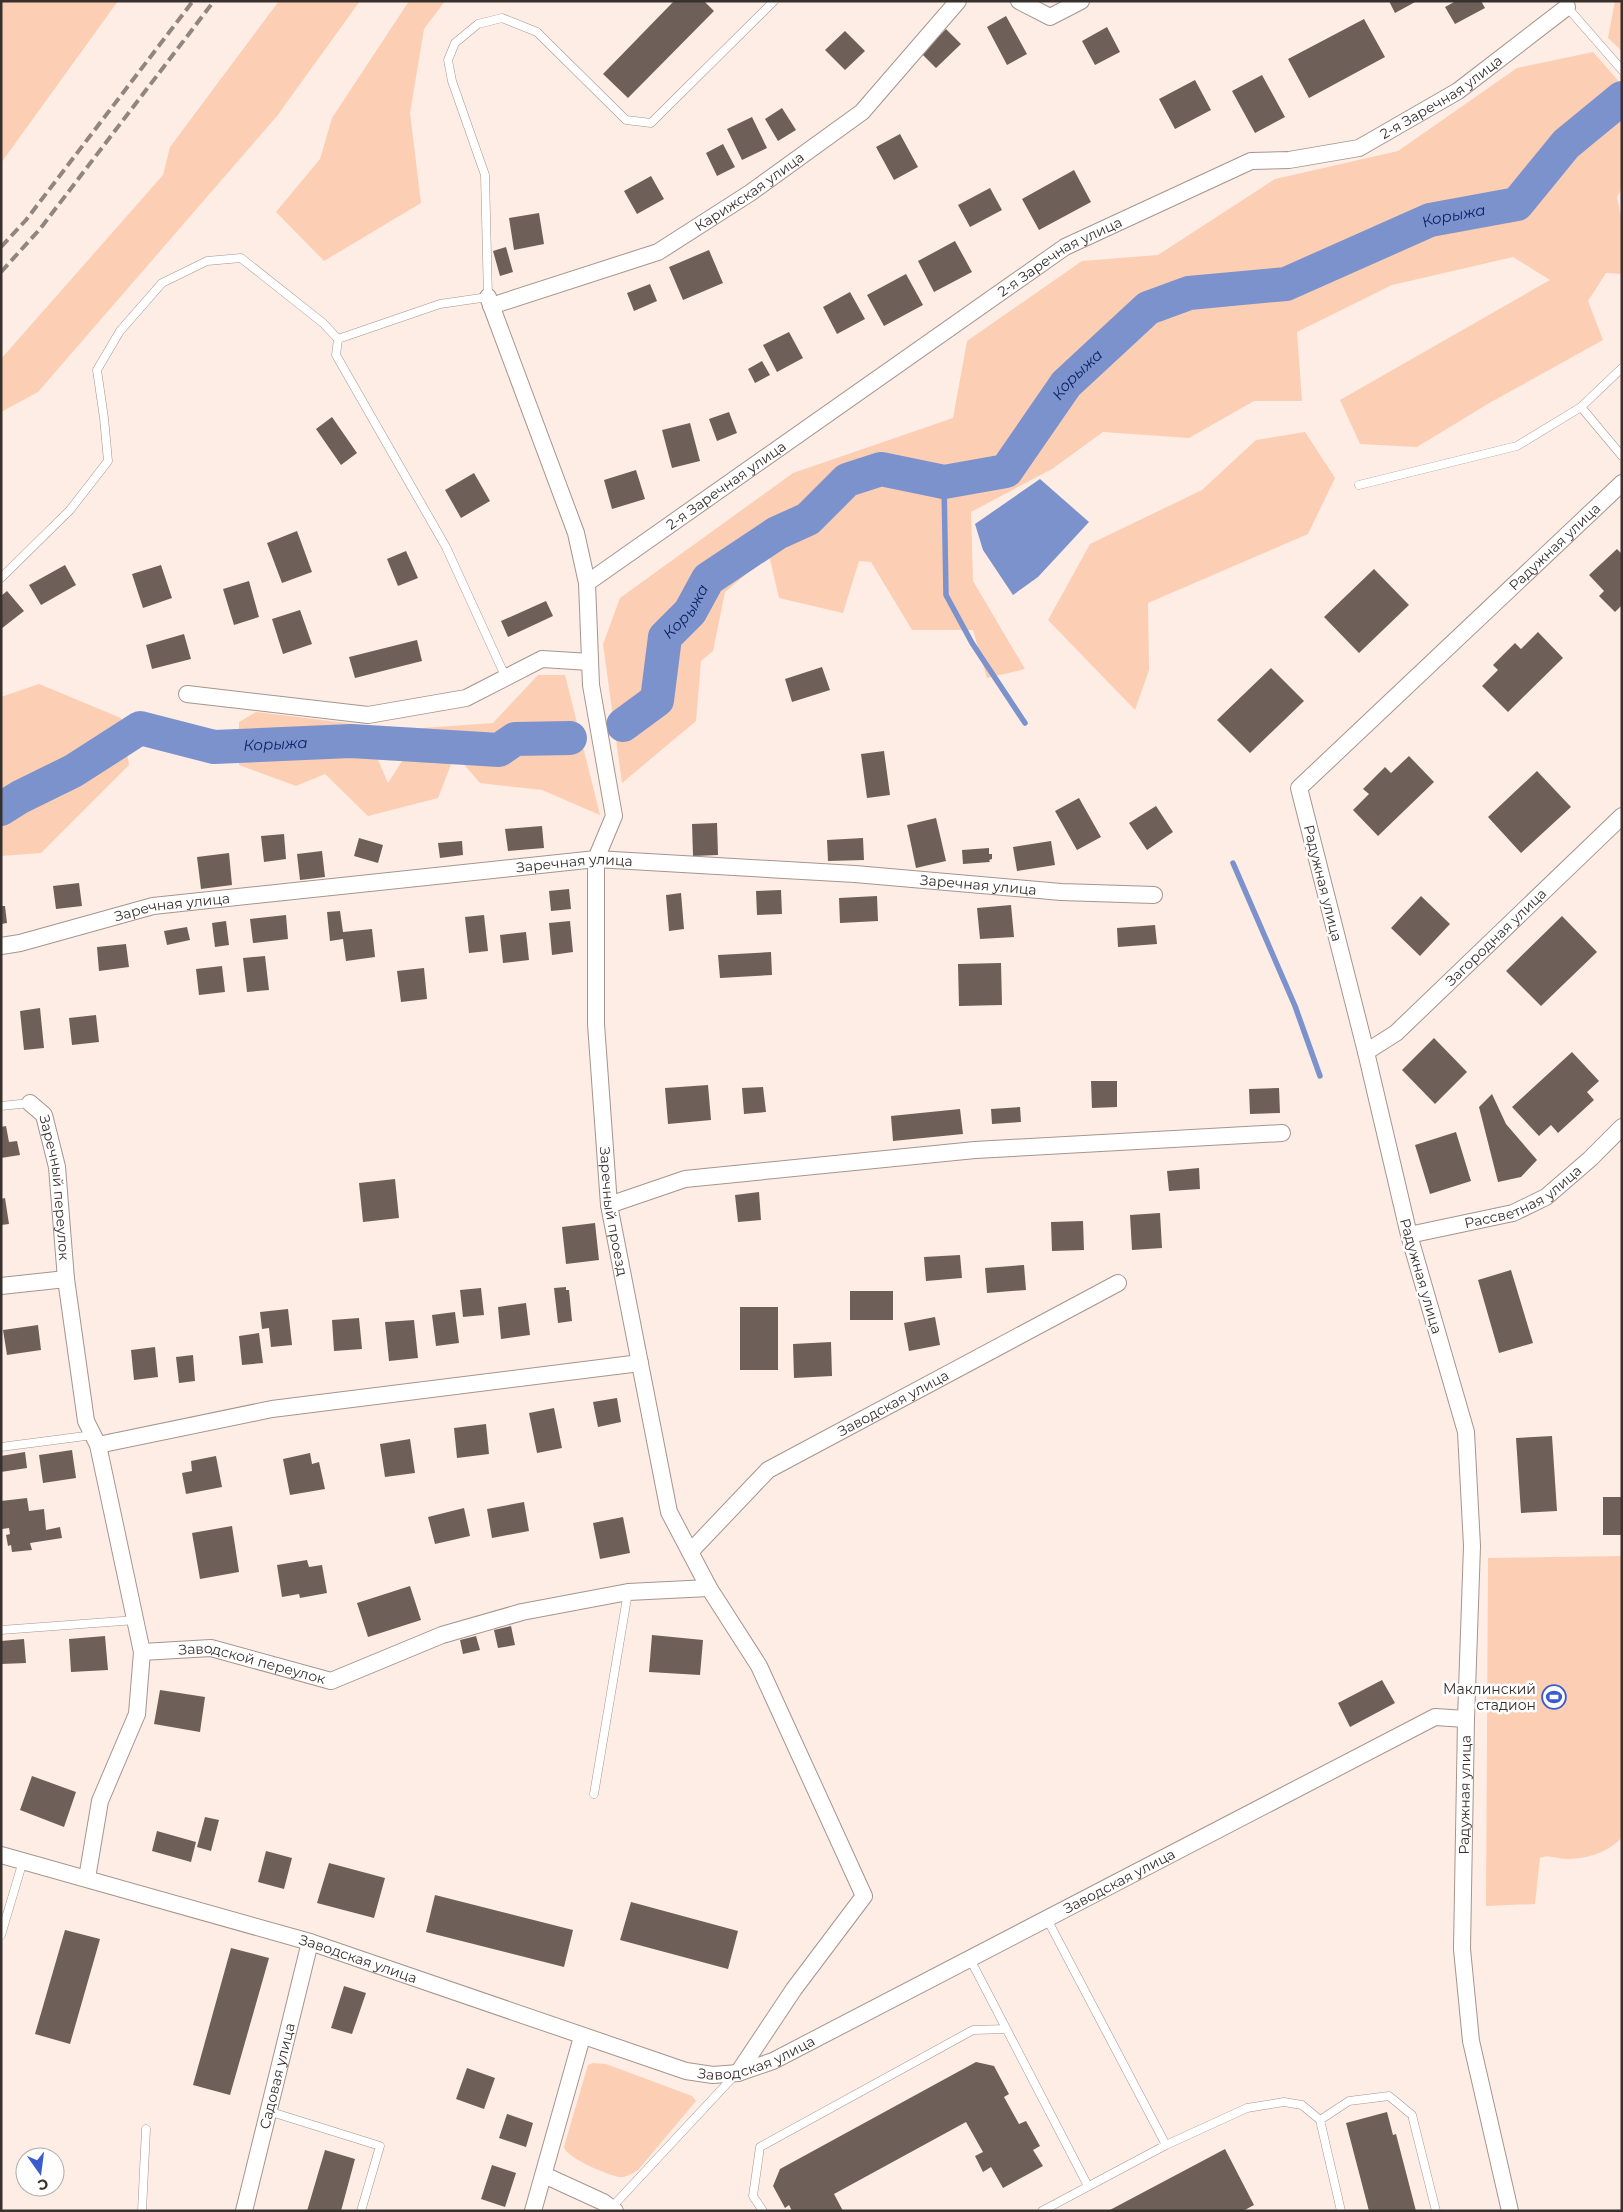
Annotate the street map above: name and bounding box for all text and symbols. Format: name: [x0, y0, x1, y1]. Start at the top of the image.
street label: 2-я Заречная улица: [1377, 51, 1506, 143]
street label: Карижская улица: [691, 148, 807, 235]
water label: Корыжа: [1419, 200, 1487, 232]
street label: 2-я Заречная улица: [994, 213, 1125, 301]
water label: Корыжа: [1048, 345, 1106, 404]
street label: 2-я Заречная улица: [663, 437, 789, 533]
street label: Радужная улица: [1505, 499, 1604, 594]
water label: Корыжа: [659, 581, 712, 643]
water label: Корыжа: [243, 733, 308, 755]
street label: Радужная улица: [1300, 823, 1346, 943]
street label: Заречная улица: [515, 850, 633, 876]
street label: Заречная улица: [919, 871, 1037, 899]
street label: Загородная улица: [1442, 884, 1550, 990]
street label: Заречная улица: [112, 889, 231, 925]
street label: Заречный переулок: [35, 1113, 73, 1261]
street label: Заречный проезд: [596, 1146, 632, 1277]
street label: Рассветная улица: [1463, 1161, 1585, 1232]
street label: Радужная улица: [1396, 1216, 1446, 1336]
street label: Заводская улица: [834, 1366, 952, 1440]
street label: Заводской переулок: [178, 1639, 328, 1688]
place label: Маклинский стадион: [1443, 1680, 1536, 1714]
sports icon: Маклинский стадион: [1541, 1684, 1567, 1710]
street label: Радужная улица: [1455, 1735, 1475, 1855]
street label: Заводская улица: [1060, 1845, 1178, 1918]
street label: Заводская улица: [297, 1930, 419, 1987]
street label: Садовая улица: [255, 2021, 299, 2131]
street label: Заводская улица: [696, 2032, 818, 2084]
north arrow: [15, 2147, 65, 2197]
text: С: [36, 2175, 50, 2195]

